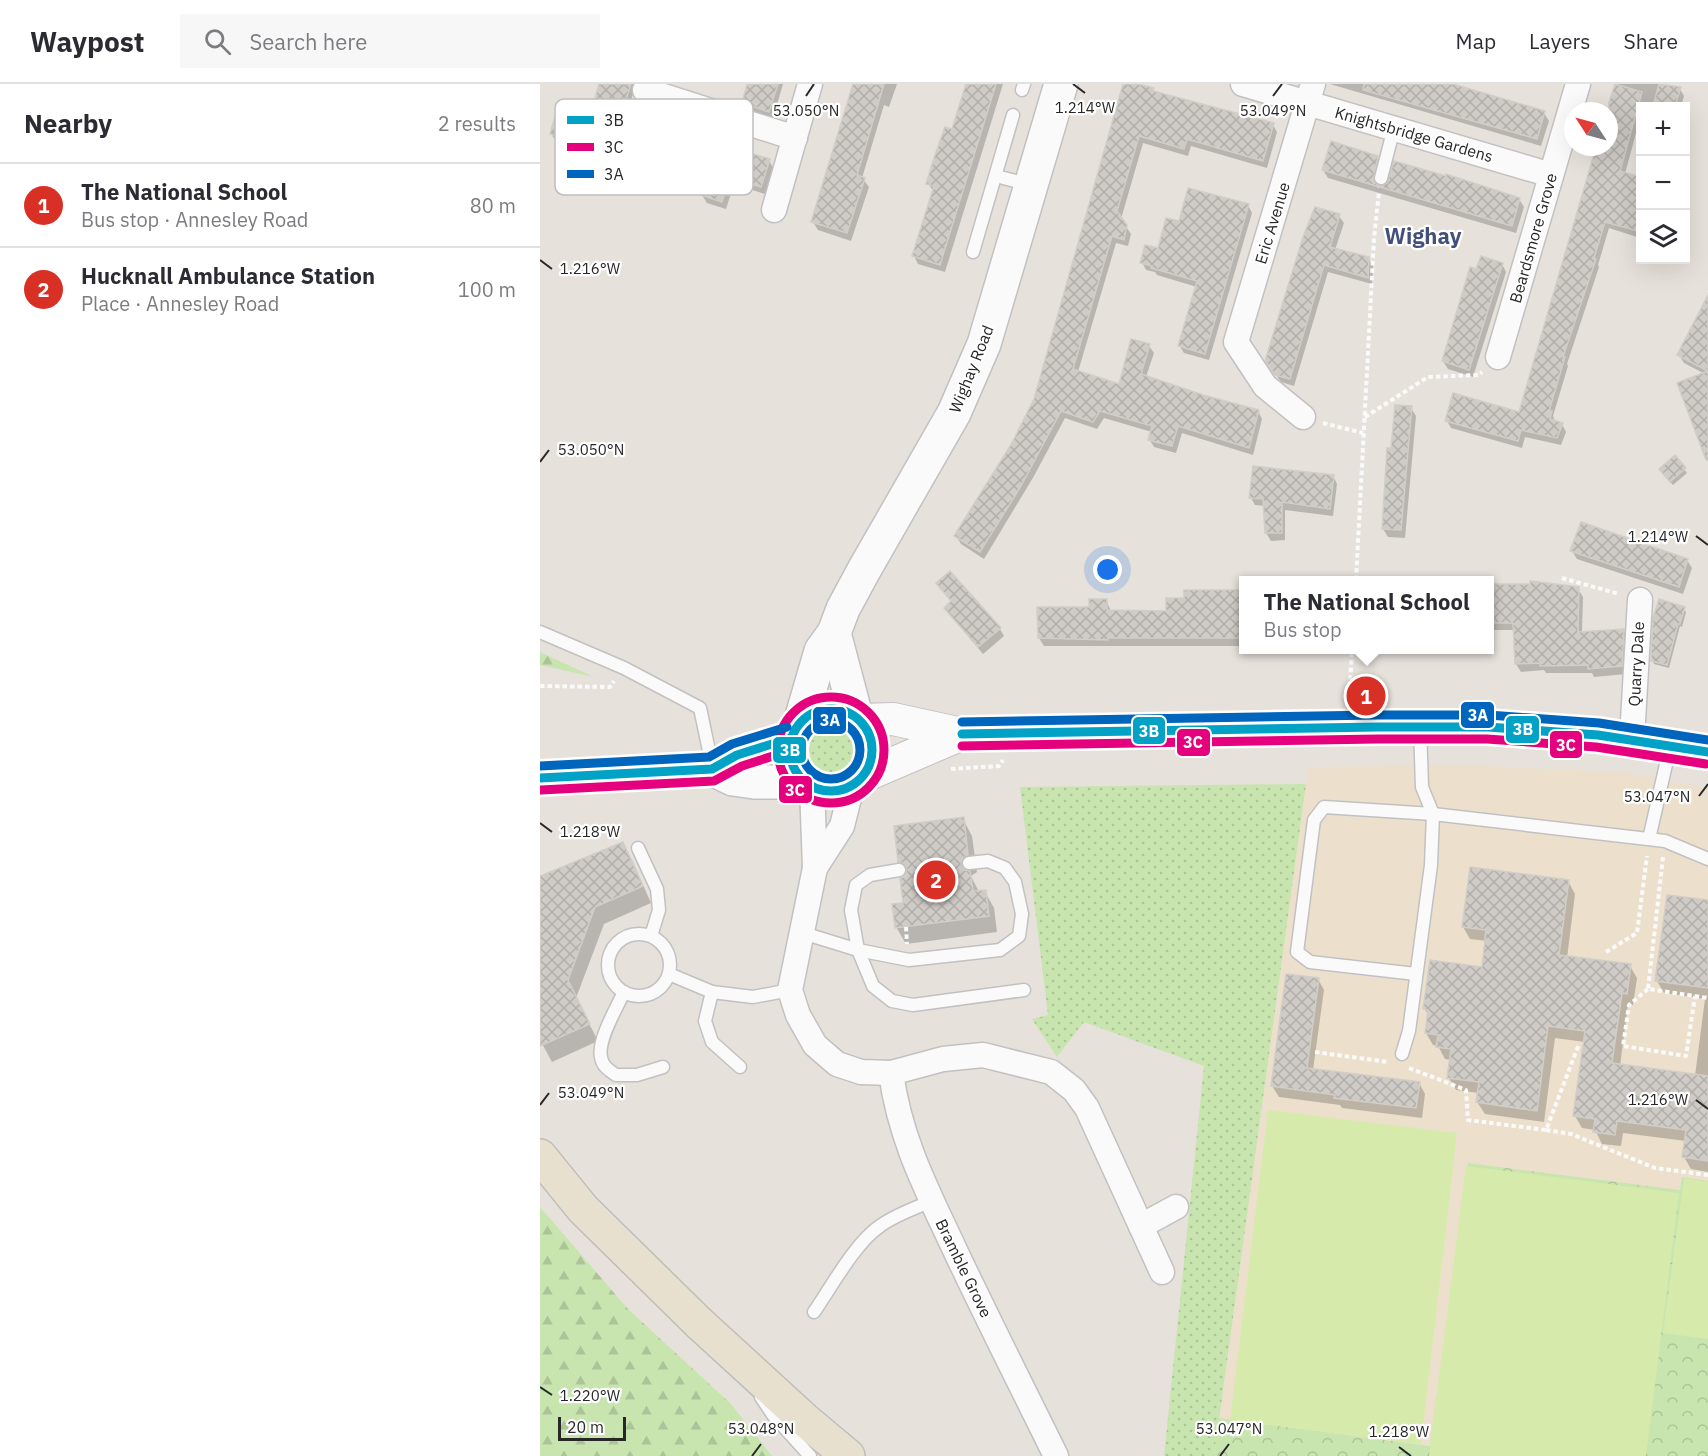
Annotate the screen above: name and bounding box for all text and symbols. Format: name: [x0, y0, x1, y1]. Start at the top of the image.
search box: [180, 14, 600, 68]
text: Waypost: [30, 23, 144, 60]
icon: search: [201, 25, 234, 58]
text: Search here: [249, 27, 367, 56]
text: Map: [1456, 27, 1496, 55]
text: Layers: [1529, 27, 1591, 55]
text: Share: [1624, 27, 1678, 55]
text: 1.214°W: [1055, 98, 1116, 117]
legend: [555, 99, 753, 195]
text: 53.050°N: [773, 101, 839, 120]
text: 53.049°N: [1240, 101, 1306, 120]
street label: Knightsbridge Gardens: [1333, 102, 1495, 166]
north arrow: [1564, 102, 1618, 156]
map controls: [1636, 102, 1690, 264]
button: +: [1636, 102, 1690, 156]
text: Nearby: [24, 106, 112, 140]
text: 2 results: [438, 110, 516, 137]
text: 3B: [604, 110, 624, 130]
text: 3C: [604, 137, 624, 157]
button: −: [1636, 156, 1690, 210]
text: 3A: [604, 164, 624, 184]
street label: Beardsmore Grove: [1505, 171, 1561, 305]
text: The National School: [81, 177, 287, 206]
street label: Eric Avenue: [1250, 179, 1294, 266]
text: 1: [38, 192, 50, 219]
text: 80 m: [470, 192, 516, 219]
text: Bus stop · Annesley Road: [81, 206, 308, 233]
button: layers: [1636, 210, 1690, 264]
district label: Wighay: [1384, 221, 1462, 250]
text: 1.216°W: [560, 259, 621, 278]
text: Hucknall Ambulance Station: [81, 261, 375, 290]
text: 2: [38, 276, 50, 303]
text: 100 m: [458, 276, 516, 303]
text: Place · Annesley Road: [81, 290, 279, 317]
street label: Wighay Road: [944, 322, 998, 416]
text: 53.050°N: [558, 440, 624, 459]
text: 1.214°W: [1628, 527, 1689, 546]
your location: [1093, 555, 1122, 584]
popup: [1239, 576, 1494, 654]
text: The National School: [1263, 587, 1470, 616]
text: Bus stop: [1263, 616, 1342, 643]
street label: Quarry Dale: [1624, 621, 1648, 707]
pin: 1: [1346, 674, 1386, 718]
line badge: 3A: [1460, 701, 1495, 729]
text: 3A: [1468, 705, 1488, 725]
line badge: 3A: [812, 706, 847, 735]
text: 3A: [820, 710, 840, 730]
line badge: 3B: [1505, 715, 1540, 744]
line badge: 3B: [1132, 716, 1166, 745]
text: 3B: [1513, 719, 1533, 739]
text: 3B: [1139, 721, 1159, 741]
line badge: 3C: [1176, 728, 1211, 757]
line badge: 3C: [1549, 730, 1583, 759]
text: 3C: [1183, 732, 1203, 752]
text: 3C: [1556, 735, 1576, 755]
line badge: 3B: [772, 736, 807, 764]
text: 3B: [780, 740, 800, 760]
line badge: 3C: [778, 775, 813, 804]
text: 3C: [785, 780, 805, 800]
text: 53.047°N: [1624, 787, 1690, 806]
text: 1.218°W: [560, 822, 621, 841]
pin: 2: [916, 858, 956, 902]
text: 53.049°N: [558, 1083, 624, 1102]
text: 1.216°W: [1628, 1090, 1689, 1109]
street label: Bramble Grove: [932, 1215, 997, 1321]
text: 1.220°W: [560, 1386, 621, 1405]
scale bar: [558, 1414, 626, 1442]
text: 20 m: [567, 1417, 604, 1437]
text: 53.048°N: [728, 1419, 794, 1438]
text: 53.047°N: [1196, 1419, 1262, 1438]
text: 1.218°W: [1369, 1422, 1430, 1441]

